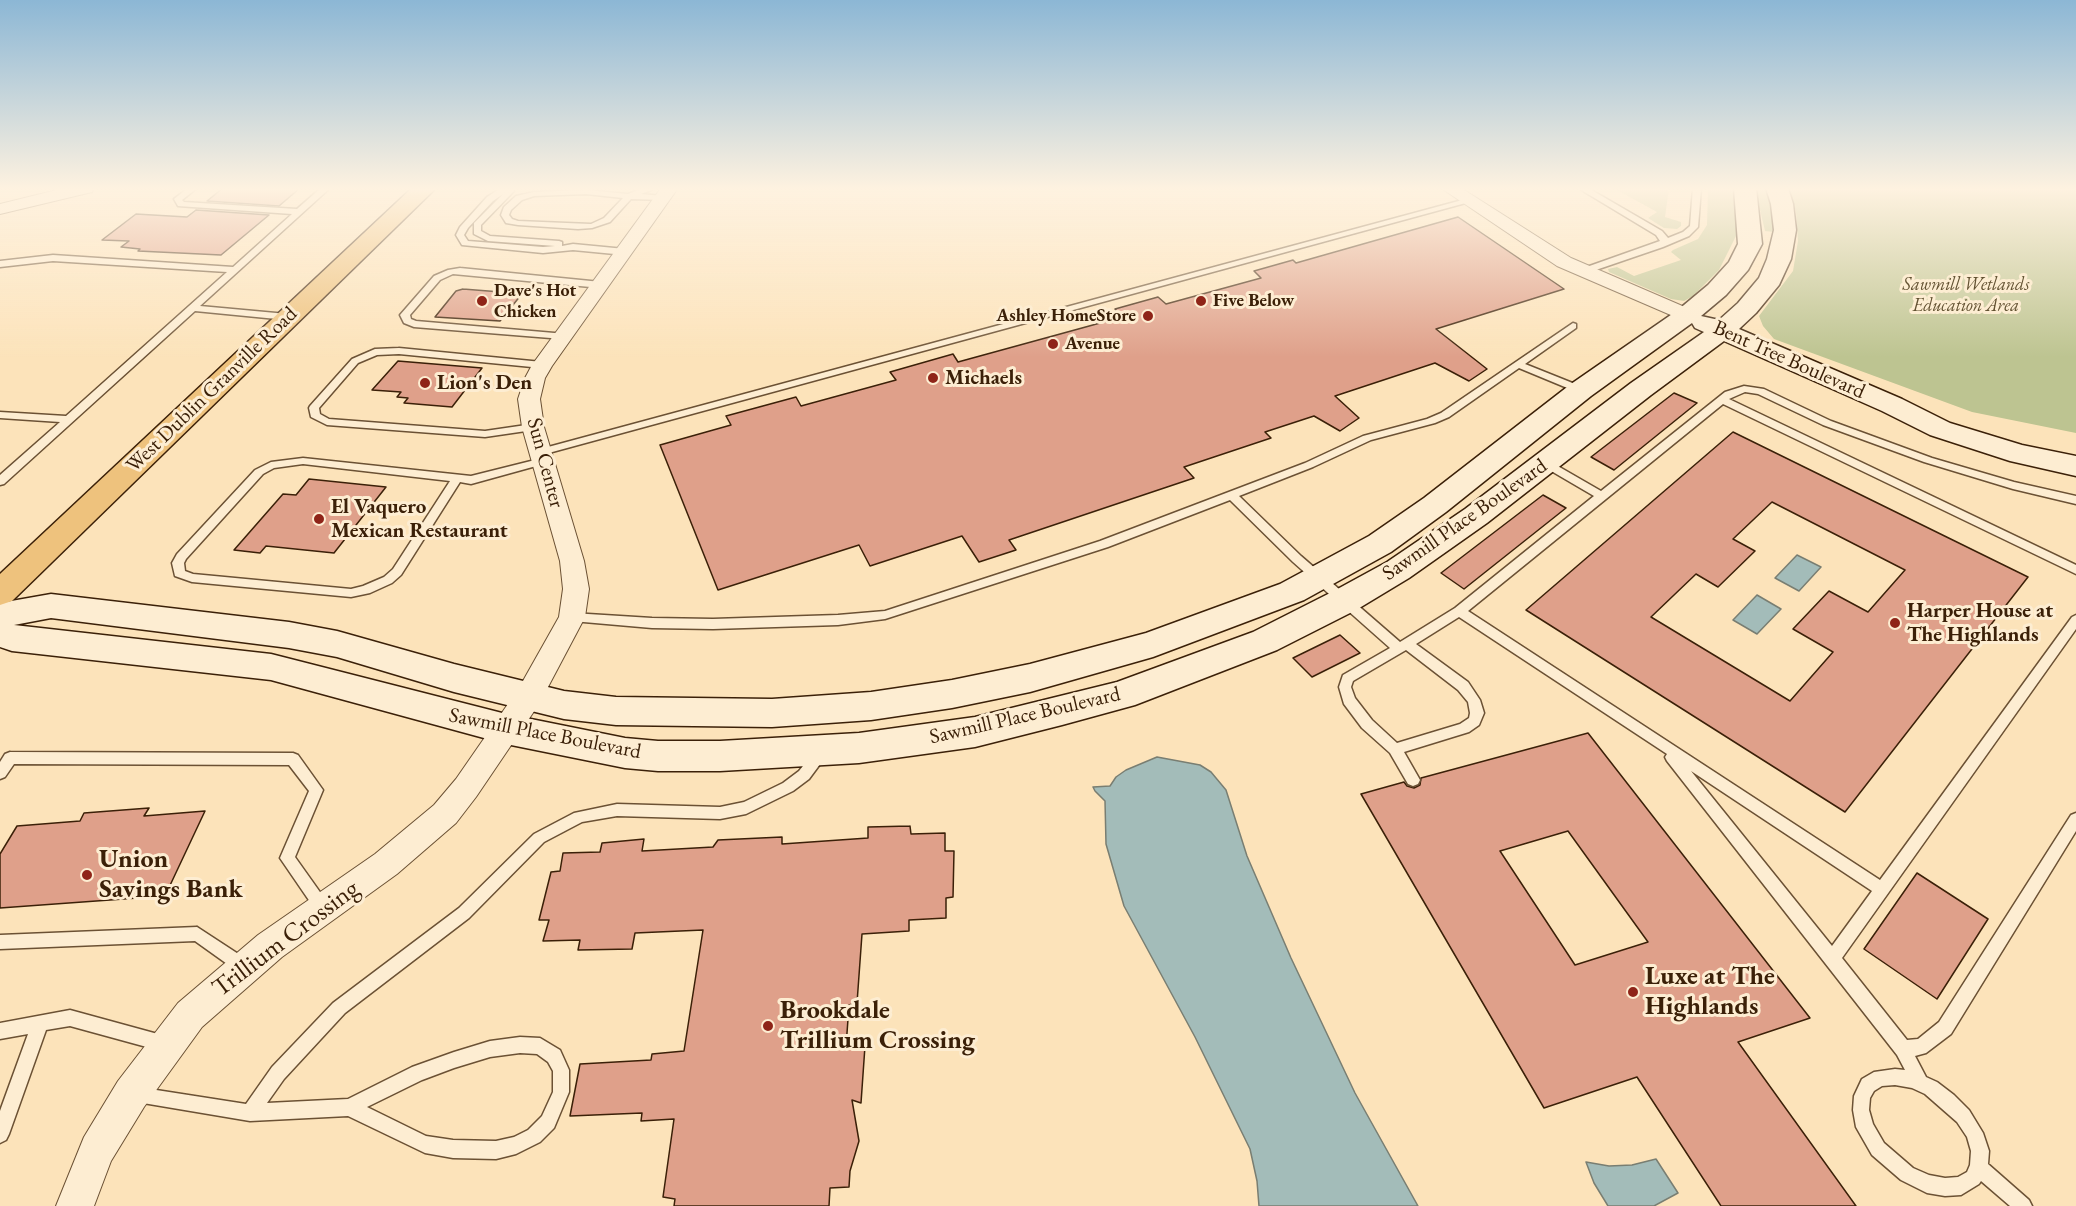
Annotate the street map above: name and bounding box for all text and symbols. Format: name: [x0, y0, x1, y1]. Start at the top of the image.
park label: Sawmill Wetlands Education Area: [1903, 274, 2029, 316]
place label: Dave's Hot Chicken: [494, 280, 576, 322]
place label: Five Below: [1213, 290, 1294, 312]
marker: Dave's Hot Chicken: [475, 294, 489, 308]
marker: Five Below: [1194, 294, 1208, 308]
street label: West Dublin Granville Road: [121, 302, 303, 478]
place label: Ashley HomeStore: [996, 305, 1136, 327]
marker: Ashley HomeStore: [1141, 309, 1155, 323]
street label: Bent Tree Boulevard: [1709, 315, 1869, 405]
place label: Avenue: [1065, 333, 1120, 355]
marker: Avenue: [1046, 337, 1060, 351]
place label: Michaels: [945, 365, 1022, 391]
place label: Lion's Den: [437, 370, 532, 396]
marker: Michaels: [926, 371, 940, 385]
marker: Lion's Den: [418, 376, 432, 390]
street label: Sun Center: [521, 415, 569, 511]
street label: Sawmill Place Boulevard: [1378, 454, 1552, 586]
place label: El Vaquero Mexican Restaurant: [331, 494, 508, 544]
marker: El Vaquero Mexican Restaurant: [312, 512, 326, 526]
place label: Harper House at The Highlands: [1907, 598, 2053, 648]
marker: Harper House at The Highlands: [1888, 616, 1902, 630]
street label: Sawmill Place Boulevard: [927, 682, 1123, 750]
street label: Sawmill Place Boulevard: [447, 703, 643, 765]
place label: Union Savings Bank: [99, 844, 243, 906]
marker: Union Savings Bank: [80, 868, 94, 882]
street label: Trillium Crossing: [206, 874, 366, 1004]
place label: Luxe at The Highlands: [1645, 961, 1775, 1023]
marker: Luxe at The Highlands: [1626, 985, 1640, 999]
place label: Brookdale Trillium Crossing: [780, 995, 975, 1056]
marker: Brookdale Trillium Crossing: [761, 1019, 775, 1033]

